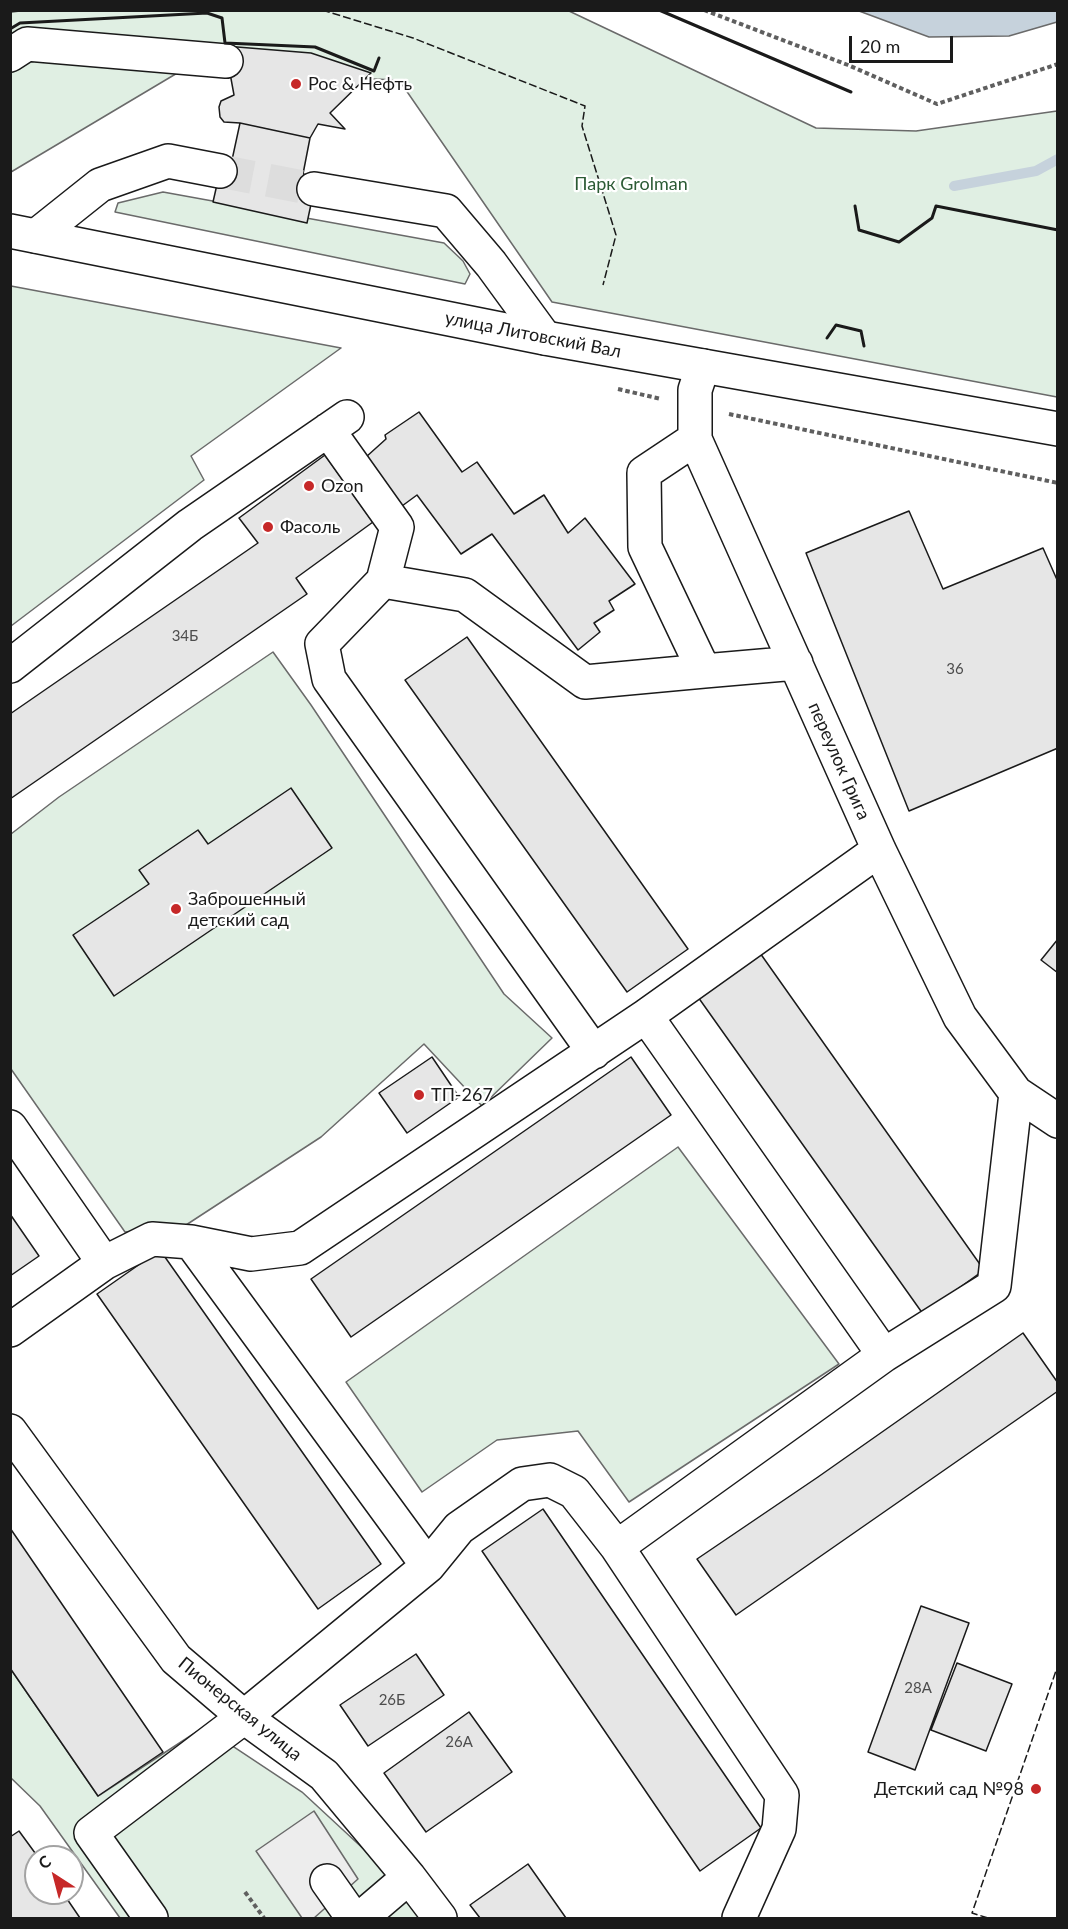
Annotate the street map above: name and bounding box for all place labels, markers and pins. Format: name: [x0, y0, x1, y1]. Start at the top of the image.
place label: Рос & Нефть: [308, 73, 412, 95]
marker: Рос & Нефть: [289, 77, 303, 91]
place label: Ozon: [321, 475, 363, 497]
marker: Ozon: [302, 479, 316, 493]
place label: Фасоль: [280, 516, 340, 538]
marker: Фасоль: [261, 520, 275, 534]
place label: Заброшенный детский сад: [188, 888, 306, 930]
marker: Заброшенный детский сад: [169, 902, 183, 916]
place label: ТП-267: [431, 1084, 493, 1106]
marker: ТП-267: [412, 1088, 426, 1102]
place label: Детский сад №98: [874, 1778, 1024, 1800]
marker: Детский сад №98: [1029, 1782, 1043, 1796]

